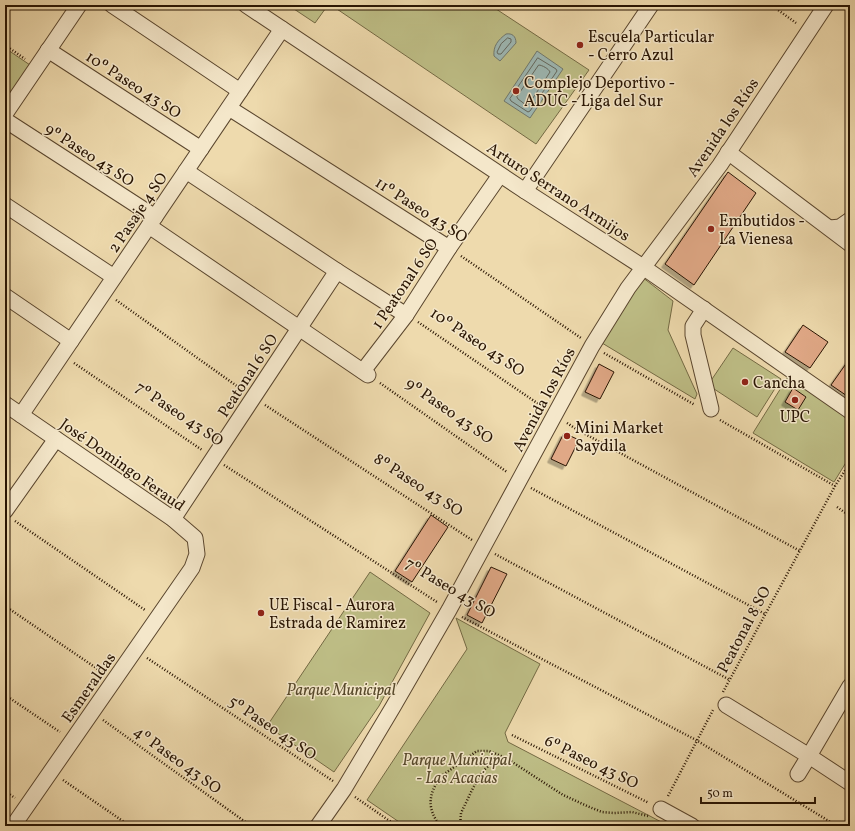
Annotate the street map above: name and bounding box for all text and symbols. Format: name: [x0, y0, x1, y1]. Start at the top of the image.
place label: Escuela Particular - Cerro Azul: [588, 27, 715, 67]
marker: Escuela Particular - Cerro Azul: [575, 40, 585, 50]
street label: 10º Paseo 43 SO: [81, 47, 185, 125]
place label: Complejo Deportivo - ADUC - Liga del Sur: [524, 73, 675, 113]
street label: Avenida los Ríos: [682, 74, 765, 182]
marker: Complejo Deportivo - ADUC - Liga del Sur: [511, 86, 521, 96]
street label: 9º Paseo 43 SO: [40, 119, 138, 193]
street label: Arturo Serrano Armijos: [482, 138, 634, 247]
street label: 2 Pasaje 4 SO: [104, 168, 174, 258]
street label: 11º Paseo 43 SO: [370, 172, 472, 249]
place label: Embutidos - La Vienesa: [719, 211, 805, 251]
marker: Embutidos - La Vienesa: [706, 224, 716, 234]
street label: 1 Peatonal 6 SO: [367, 234, 444, 334]
street label: 10º Paseo 43 SO: [425, 303, 529, 383]
street label: Peatonal 6 SO: [213, 330, 284, 422]
street label: Avenida los Ríos: [508, 344, 582, 456]
street label: 9º Paseo 43 SO: [401, 373, 497, 450]
place label: Cancha: [753, 373, 805, 395]
street label: 7º Paseo 43 SO: [130, 377, 228, 452]
marker: Cancha: [740, 377, 750, 387]
marker: UPC: [790, 395, 800, 405]
place label: UPC: [780, 407, 810, 429]
street label: José Domingo Feraud: [55, 414, 189, 517]
place label: Mini Market Saydila: [575, 418, 664, 458]
marker: Mini Market Saydila: [562, 431, 572, 441]
street label: 8º Paseo 43 SO: [369, 449, 467, 523]
street label: 7º Paseo 43 SO: [401, 553, 500, 625]
street label: Peatonal 8 SO: [713, 582, 777, 677]
place label: UE Fiscal - Aurora Estrada de Ramirez: [269, 595, 406, 635]
marker: UE Fiscal - Aurora Estrada de Ramirez: [256, 608, 266, 618]
street label: Esmeraldas: [57, 648, 122, 728]
park label: Parque Municipal: [286, 680, 396, 702]
street label: 5º Paseo 43 SO: [224, 691, 320, 766]
street label: 4º Paseo 43 SO: [128, 721, 225, 800]
street label: 6º Paseo 43 SO: [540, 730, 642, 795]
park label: Parque Municipal - Las Acacias: [402, 750, 512, 790]
scale bar: [701, 779, 815, 805]
text: 50 m: [707, 786, 733, 802]

